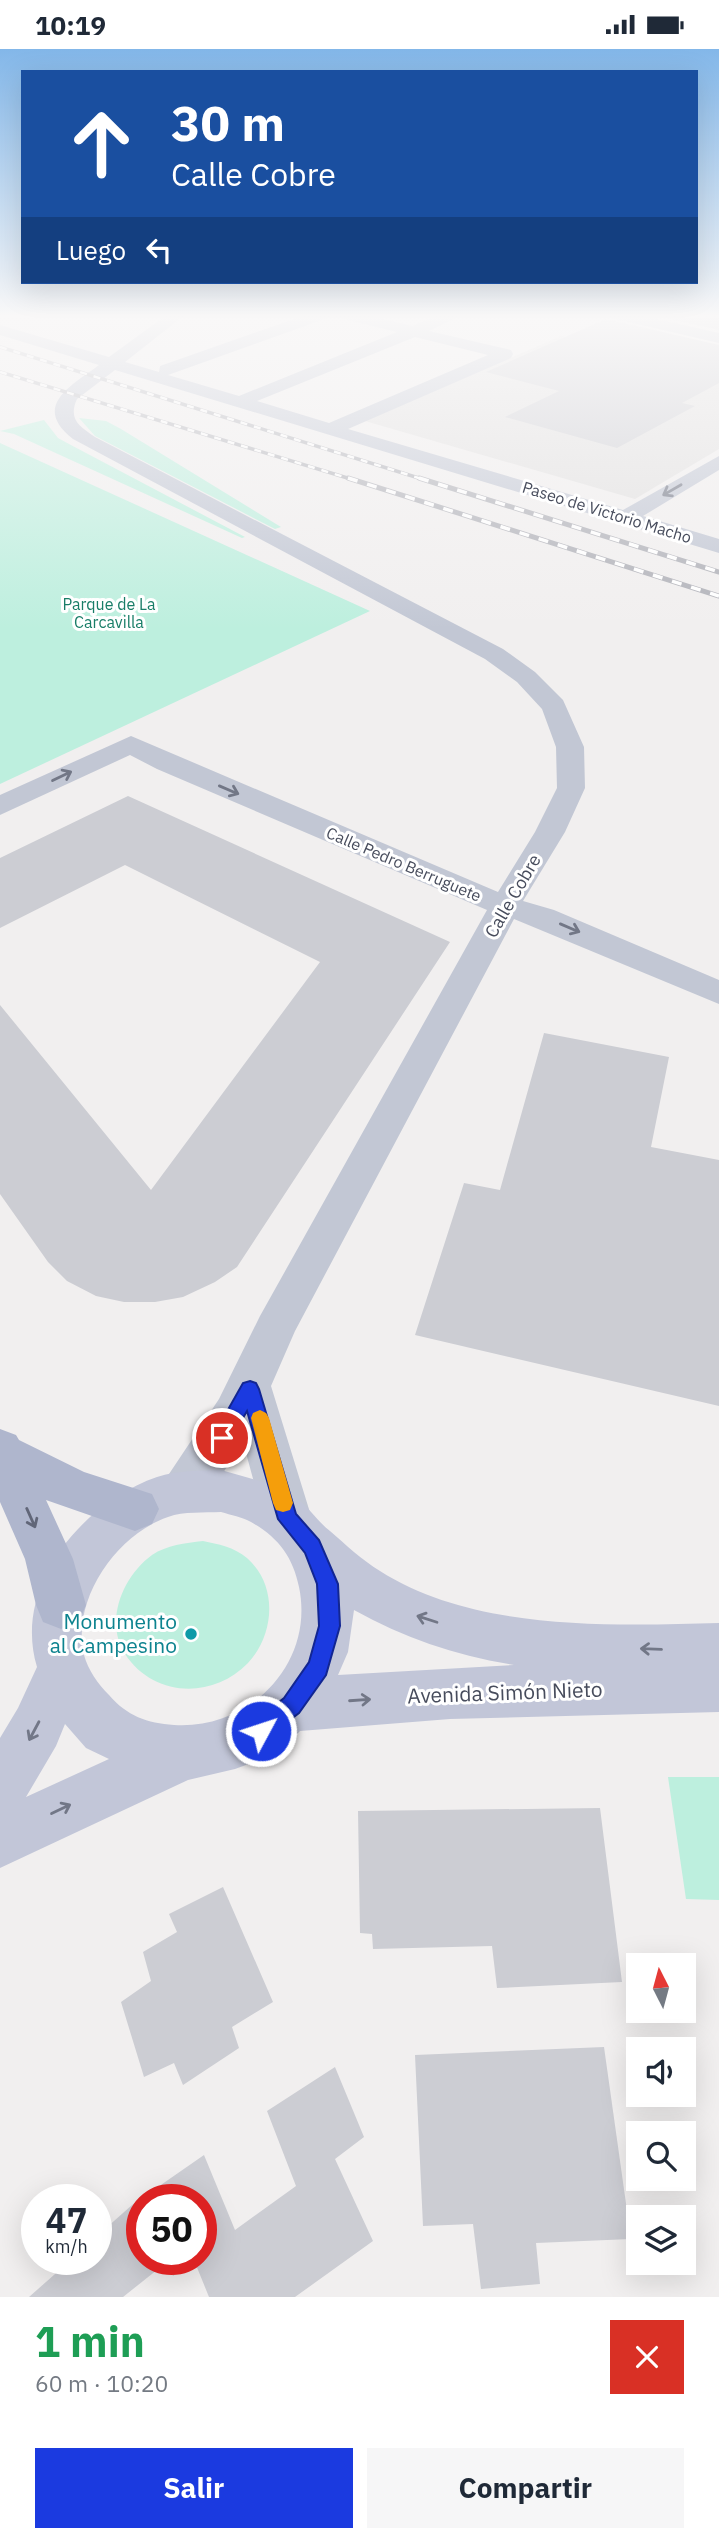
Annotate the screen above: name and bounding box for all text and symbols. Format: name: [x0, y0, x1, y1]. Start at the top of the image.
text: 10:19: [35, 8, 106, 42]
text: 30 m: [171, 91, 285, 154]
icon: ahead: [56, 98, 147, 189]
text: Calle Cobre: [171, 153, 336, 195]
icon: left: [140, 231, 178, 269]
text: Luego: [56, 233, 126, 267]
street label: Paseo de Victorio Macho: [520, 477, 694, 547]
one-way arrow: [662, 483, 682, 497]
park label: Parque de La Carcavilla: [62, 594, 156, 632]
one-way arrow: [51, 769, 72, 783]
one-way arrow: [218, 784, 240, 797]
street label: Calle Pedro Berruguete: [324, 822, 485, 906]
street label: Calle Cobre: [479, 850, 546, 942]
one-way arrow: [558, 922, 580, 935]
pin: [192, 1408, 252, 1468]
icon: arrive: [203, 1419, 241, 1457]
one-way arrow: [25, 1507, 38, 1528]
place label: Monumento al Campesino: [50, 1607, 177, 1659]
one-way arrow: [416, 1611, 438, 1624]
marker: Monumento al Campesino: [183, 1626, 199, 1642]
one-way arrow: [640, 1642, 663, 1656]
street label: Avenida Simón Nieto: [407, 1675, 603, 1709]
one-way arrow: [348, 1693, 371, 1706]
position arrow: [224, 1694, 298, 1768]
one-way arrow: [27, 1720, 40, 1741]
one-way arrow: [50, 1801, 71, 1815]
north arrow: [626, 1953, 696, 2023]
map controls: [626, 1953, 696, 2275]
button: sound: [626, 2037, 696, 2107]
button: search: [626, 2121, 696, 2191]
speed limit sign: 50: [126, 2184, 217, 2275]
text: 47: [45, 2197, 88, 2243]
button: layers: [626, 2205, 696, 2275]
text: km/h: [45, 2235, 88, 2258]
text: 1 min: [35, 2314, 145, 2369]
button: close: [610, 2320, 684, 2394]
text: 60 m · 10:20: [35, 2368, 168, 2398]
button: Salir: [35, 2448, 353, 2528]
button: Compartir: [367, 2448, 684, 2528]

